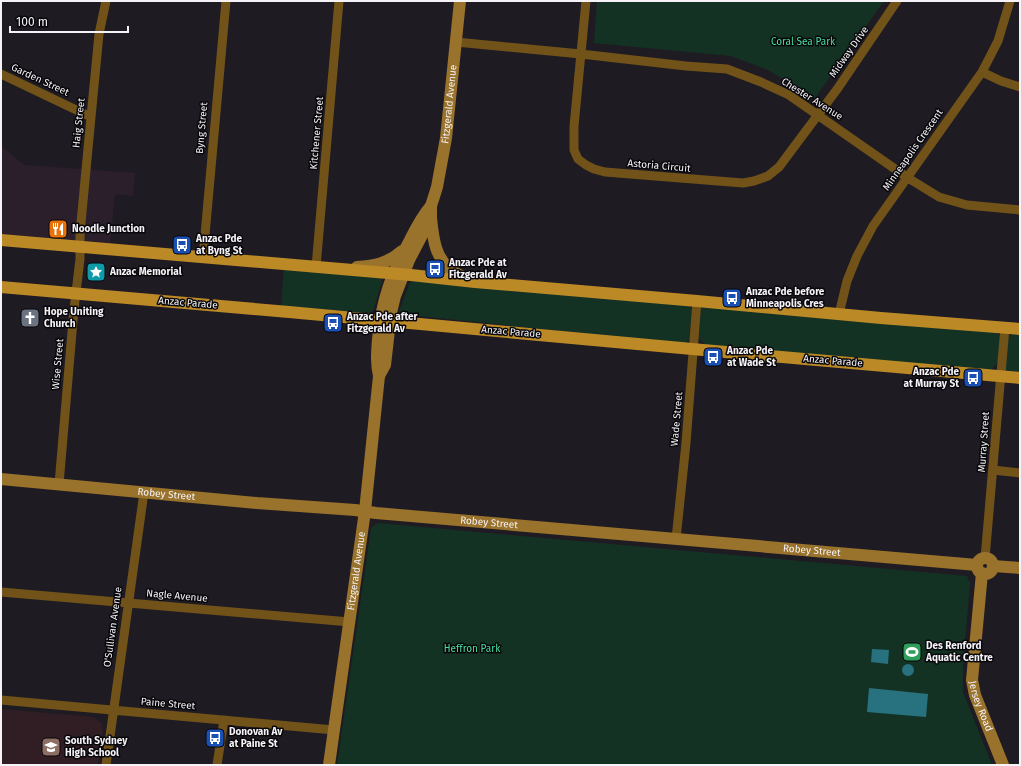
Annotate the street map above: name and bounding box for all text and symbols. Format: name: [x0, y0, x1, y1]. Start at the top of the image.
scale bar: [10, 8, 128, 34]
text: 100 m: [16, 15, 48, 29]
street label: Midway Drive: [827, 24, 871, 80]
park label: Coral Sea Park: [771, 36, 836, 48]
street label: Garden Street: [9, 61, 71, 99]
street label: Fitzgerald Avenue: [439, 64, 459, 145]
street label: Chester Avenue: [779, 75, 845, 123]
street label: Kitchener Street: [308, 96, 326, 170]
street label: Haig Street: [70, 97, 88, 149]
street label: Byng Street: [194, 101, 210, 154]
street label: Minneapolis Crescent: [880, 107, 946, 193]
street label: Astoria Circuit: [627, 157, 691, 175]
restaurant icon: Noodle Junction: [47, 218, 69, 240]
place label: Noodle Junction: [72, 223, 145, 235]
place label: Anzac Pde at Byng St: [195, 233, 242, 257]
bus stop icon: Anzac Pde at Byng St: [171, 234, 193, 256]
place label: Anzac Pde at Fitzgerald Av: [448, 257, 508, 281]
bus stop icon: Anzac Pde at Fitzgerald Av: [424, 258, 446, 280]
place icon: Anzac Memorial: [85, 261, 107, 283]
place label: Anzac Memorial: [109, 266, 182, 278]
place label: Anzac Pde before Minneapolis Cres: [745, 286, 825, 310]
bus stop icon: Anzac Pde before Minneapolis Cres: [721, 287, 743, 309]
street label: Anzac Parade: [158, 294, 218, 312]
place label: Hope Uniting Church: [44, 306, 104, 330]
church icon: Hope Uniting Church: [19, 307, 41, 329]
place label: Anzac Pde after Fitzgerald Av: [346, 311, 419, 335]
bus stop icon: Anzac Pde after Fitzgerald Av: [322, 312, 344, 334]
street label: Anzac Parade: [481, 323, 541, 341]
street label: Wise Street: [50, 338, 66, 390]
place label: Anzac Pde at Wade St: [726, 345, 776, 369]
bus stop icon: Anzac Pde at Wade St: [702, 346, 724, 368]
street label: Anzac Parade: [803, 352, 863, 370]
place label: Anzac Pde at Murray St: [904, 366, 959, 390]
bus stop icon: Anzac Pde at Murray St: [962, 367, 984, 389]
street label: Wade Street: [669, 391, 685, 447]
street label: Murray Street: [976, 411, 992, 473]
street label: Robey Street: [137, 486, 196, 503]
street label: Robey Street: [460, 514, 519, 531]
street label: Fitzgerald Avenue: [345, 531, 368, 611]
street label: Robey Street: [782, 542, 842, 559]
street label: O'Sullivan Avenue: [101, 586, 125, 668]
street label: Nagle Avenue: [146, 587, 208, 605]
place label: Des Renford Aquatic Centre: [925, 640, 993, 664]
sports icon: Des Renford Aquatic Centre: [901, 641, 923, 663]
park label: Heffron Park: [444, 643, 501, 655]
street label: Jersey Road: [966, 680, 995, 733]
street label: Paine Street: [140, 696, 196, 712]
place label: Donovan Av at Paine St: [229, 726, 283, 750]
bus stop icon: Donovan Av at Paine St: [204, 727, 226, 749]
place label: South Sydney High School: [65, 735, 128, 759]
school or university icon: South Sydney High School: [40, 736, 62, 758]

